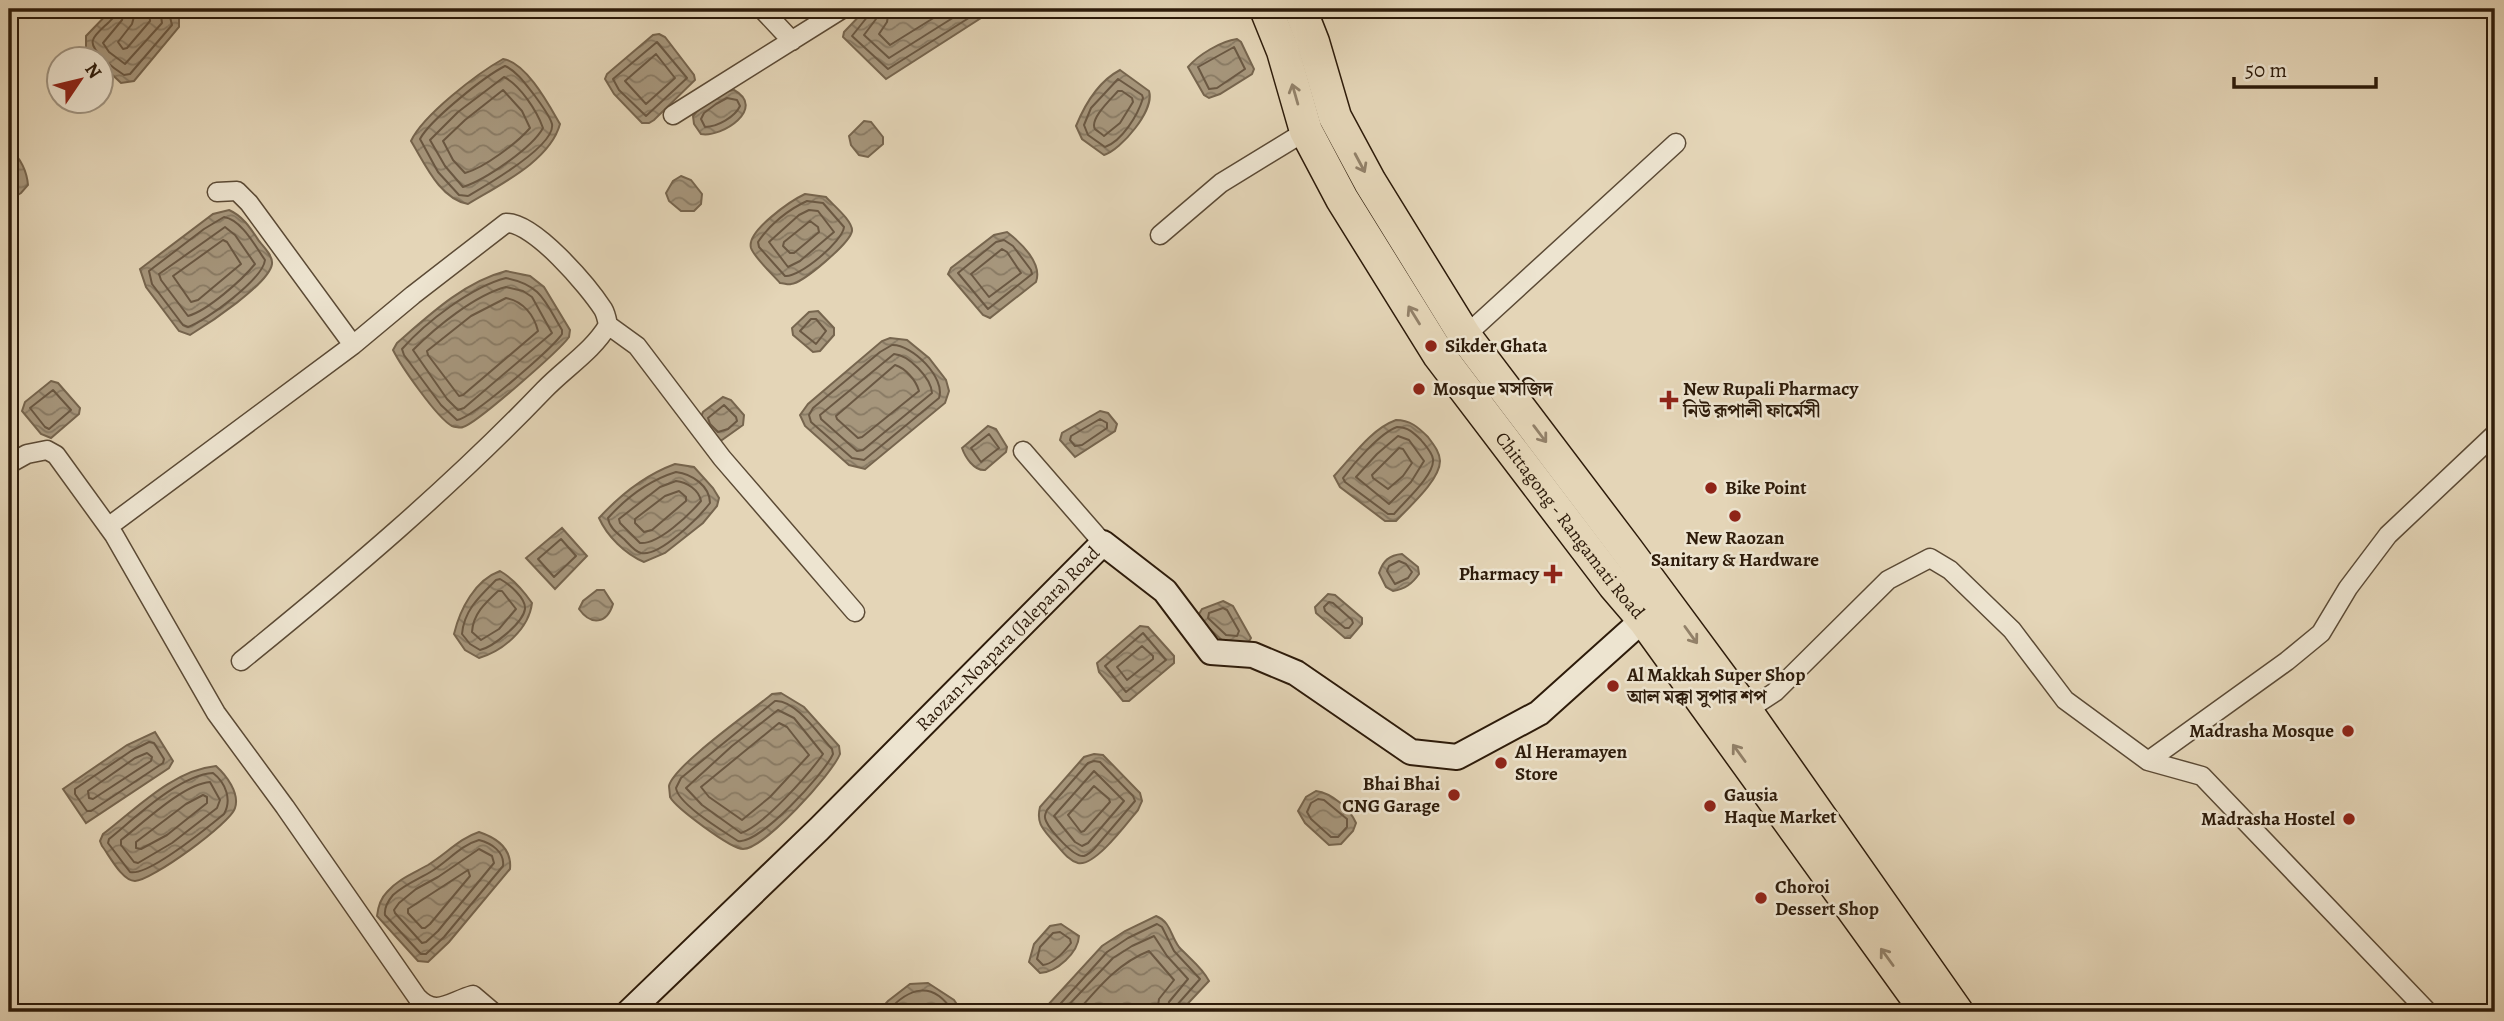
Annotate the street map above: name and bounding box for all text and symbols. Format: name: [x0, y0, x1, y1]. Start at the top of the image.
north arrow: [46, 46, 116, 116]
scale bar: [2234, 46, 2376, 90]
text: 50 m: [2245, 56, 2287, 84]
text: N: [78, 58, 108, 84]
one-way arrow: [1288, 83, 1301, 105]
one-way arrow: [1353, 152, 1367, 173]
one-way arrow: [1406, 305, 1420, 325]
place label: Sikder Ghata: [1445, 333, 1548, 359]
marker: Sikder Ghata: [1423, 338, 1439, 354]
place label: Mosque মসজিদ: [1433, 376, 1555, 402]
place label: New Rupali Pharmacy নিউ রূপালী ফার্মেসী: [1682, 376, 1860, 424]
marker: Mosque মসজিদ: [1411, 381, 1427, 397]
marker: New Rupali Pharmacy নিউ রূপালী ফার্মেসী: [1661, 392, 1677, 408]
one-way arrow: [1532, 424, 1547, 443]
street label: Chittagong - Rangamati Road: [1489, 427, 1651, 625]
place label: Bike Point: [1725, 475, 1807, 501]
marker: Bike Point: [1703, 480, 1719, 496]
marker: New Raozan Sanitary & Hardware: [1727, 508, 1743, 524]
place label: New Raozan Sanitary & Hardware: [1651, 525, 1819, 573]
street label: Raozan-Noapara (Jalepara) Road: [910, 540, 1106, 737]
place label: Pharmacy: [1459, 561, 1540, 587]
marker: Pharmacy: [1545, 566, 1561, 582]
one-way arrow: [1683, 626, 1698, 645]
place label: Al Makkah Super Shop আল মক্কা সুপার শপ: [1626, 662, 1805, 710]
marker: Al Makkah Super Shop আল মক্কা সুপার শপ: [1605, 678, 1621, 694]
place label: Madrasha Mosque: [2189, 718, 2334, 744]
marker: Madrasha Mosque: [2340, 723, 2356, 739]
place label: Al Heramayen Store: [1514, 739, 1628, 787]
one-way arrow: [1732, 744, 1746, 763]
marker: Al Heramayen Store: [1493, 755, 1509, 771]
place label: Bhai Bhai CNG Garage: [1342, 771, 1440, 819]
place label: Gausia Haque Market: [1724, 782, 1837, 830]
marker: Bhai Bhai CNG Garage: [1446, 787, 1462, 803]
marker: Gausia Haque Market: [1702, 798, 1718, 814]
place label: Madrasha Hostel: [2201, 806, 2335, 832]
marker: Madrasha Hostel: [2341, 811, 2357, 827]
place label: Choroi Dessert Shop: [1775, 874, 1879, 922]
marker: Choroi Dessert Shop: [1753, 890, 1769, 906]
one-way arrow: [1880, 948, 1894, 967]

